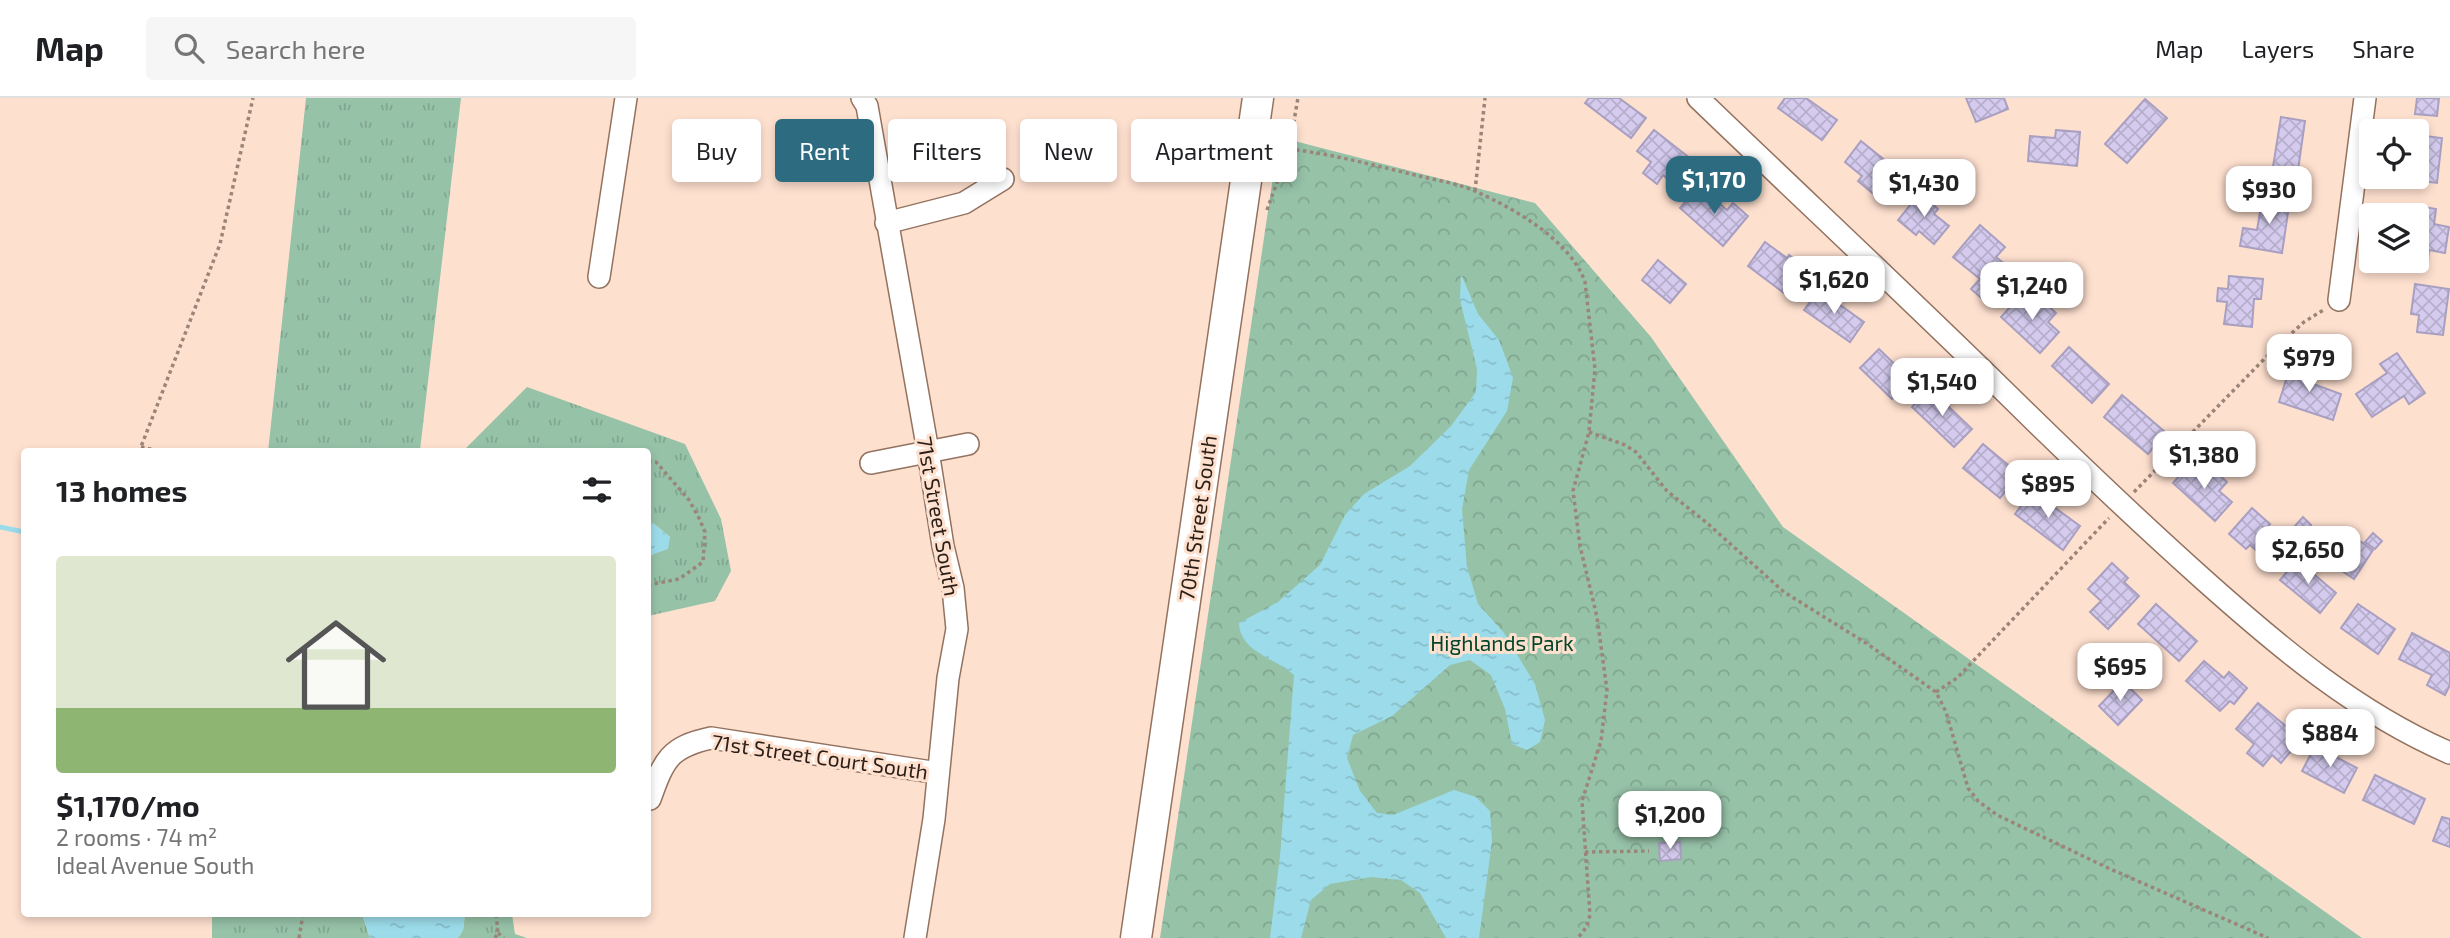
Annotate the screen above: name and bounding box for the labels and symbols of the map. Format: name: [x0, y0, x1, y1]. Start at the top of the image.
pin: $1,170: [1657, 156, 1771, 216]
pin: $1,430: [1867, 159, 1981, 219]
pin: $930: [2228, 166, 2310, 226]
pin: $1,620: [1777, 256, 1891, 316]
pin: $1,240: [1975, 262, 2089, 322]
pin: $979: [2268, 334, 2350, 394]
pin: $1,540: [1885, 358, 1999, 418]
pin: $1,380: [2147, 432, 2261, 491]
street label: 70th Street South: [1173, 433, 1221, 603]
street label: 71st Street South: [913, 434, 965, 598]
pin: $895: [2007, 460, 2089, 520]
pin: $2,650: [2251, 526, 2365, 586]
park label: Highlands Park: [1430, 630, 1574, 655]
pin: $695: [2079, 644, 2161, 703]
pin: $884: [2289, 710, 2371, 769]
street label: 71st Street Court South: [710, 728, 930, 784]
pin: $1,200: [1613, 792, 1727, 851]

